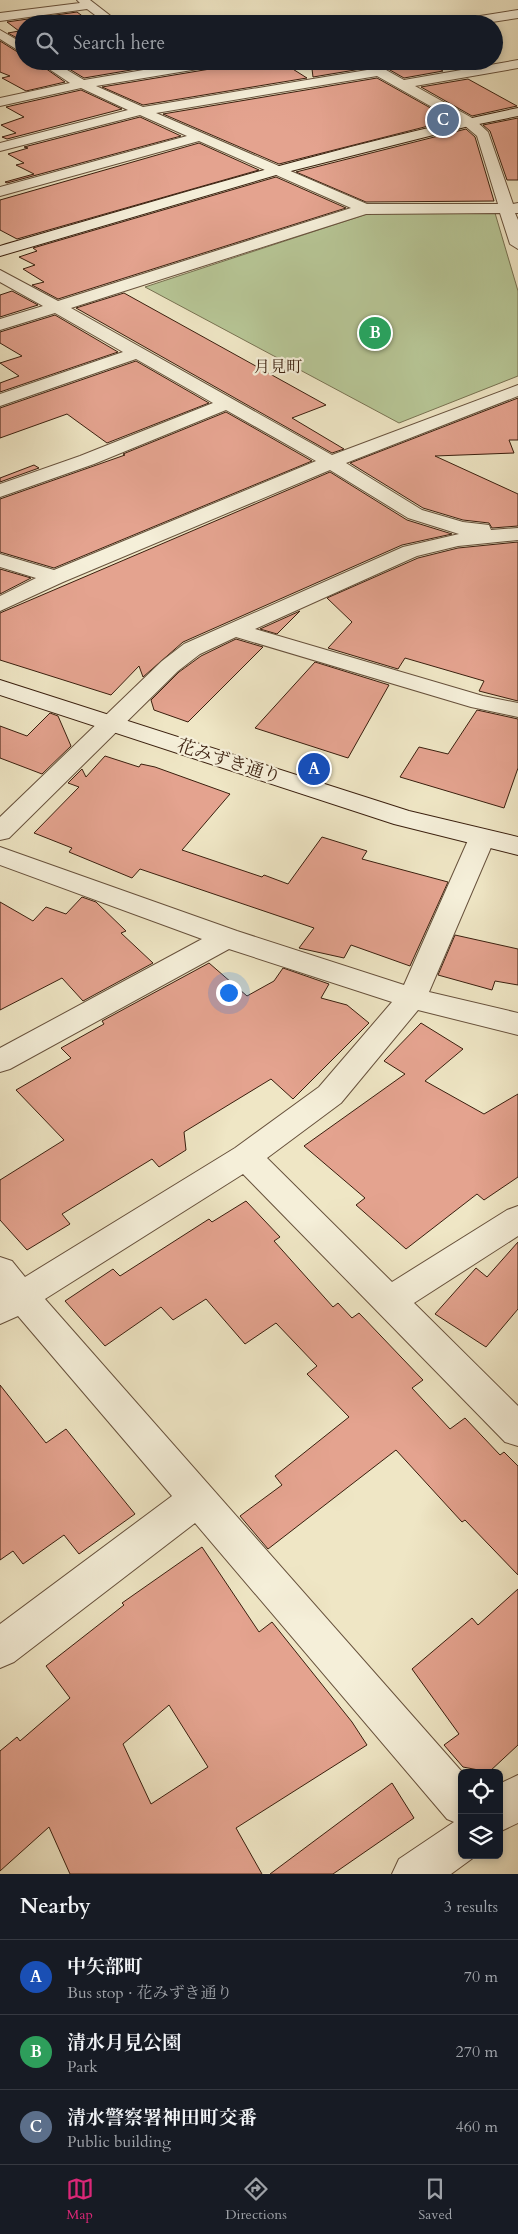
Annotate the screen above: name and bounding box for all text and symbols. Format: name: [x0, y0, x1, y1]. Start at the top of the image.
search box: [15, 15, 503, 70]
icon: search: [33, 29, 61, 57]
text: Search here: [73, 30, 165, 56]
pin: C: [427, 101, 459, 139]
pin: B: [359, 314, 391, 352]
district label: 月見町: [254, 356, 302, 378]
street label: 花みずき通り: [174, 733, 284, 790]
pin: A: [298, 750, 330, 788]
your location: [216, 980, 242, 1006]
map controls: [458, 1769, 503, 1859]
button: locate: [458, 1769, 503, 1814]
button: layers: [458, 1814, 503, 1859]
text: Nearby: [20, 1892, 91, 1921]
text: 3 results: [444, 1896, 498, 1918]
text: 中矢部町: [67, 1954, 143, 1980]
text: A: [30, 1966, 42, 1988]
text: 70 m: [464, 1966, 498, 1988]
text: Bus stop · 花みずき通り: [67, 1982, 233, 2004]
text: 清水月見公園: [67, 2030, 181, 2056]
text: B: [30, 2041, 42, 2063]
text: 270 m: [456, 2041, 498, 2063]
text: Park: [67, 2056, 98, 2078]
text: 清水警察署神田町交番: [67, 2105, 257, 2131]
text: C: [30, 2116, 42, 2138]
text: 460 m: [456, 2116, 498, 2138]
text: Public building: [67, 2131, 171, 2153]
tab: Map: [66, 2175, 94, 2224]
tab: Directions: [225, 2175, 287, 2224]
tab: Saved: [418, 2175, 452, 2224]

